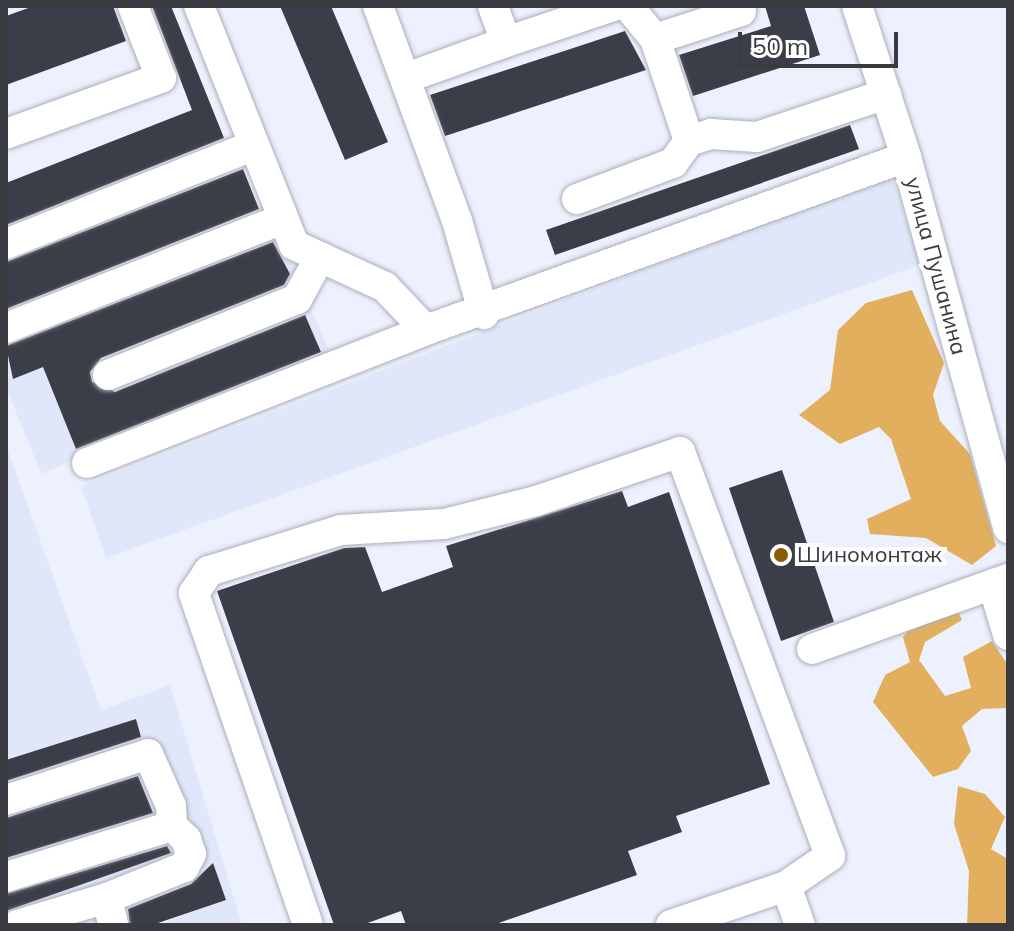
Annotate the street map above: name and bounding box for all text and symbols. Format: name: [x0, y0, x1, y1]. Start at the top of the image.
scale bar: [742, 16, 902, 66]
text: 50 m: [752, 31, 808, 61]
street label: улица Пушанина: [900, 174, 972, 358]
place label: Шиномонтаж: [797, 542, 942, 568]
marker: Шиномонтаж: [772, 546, 790, 564]

